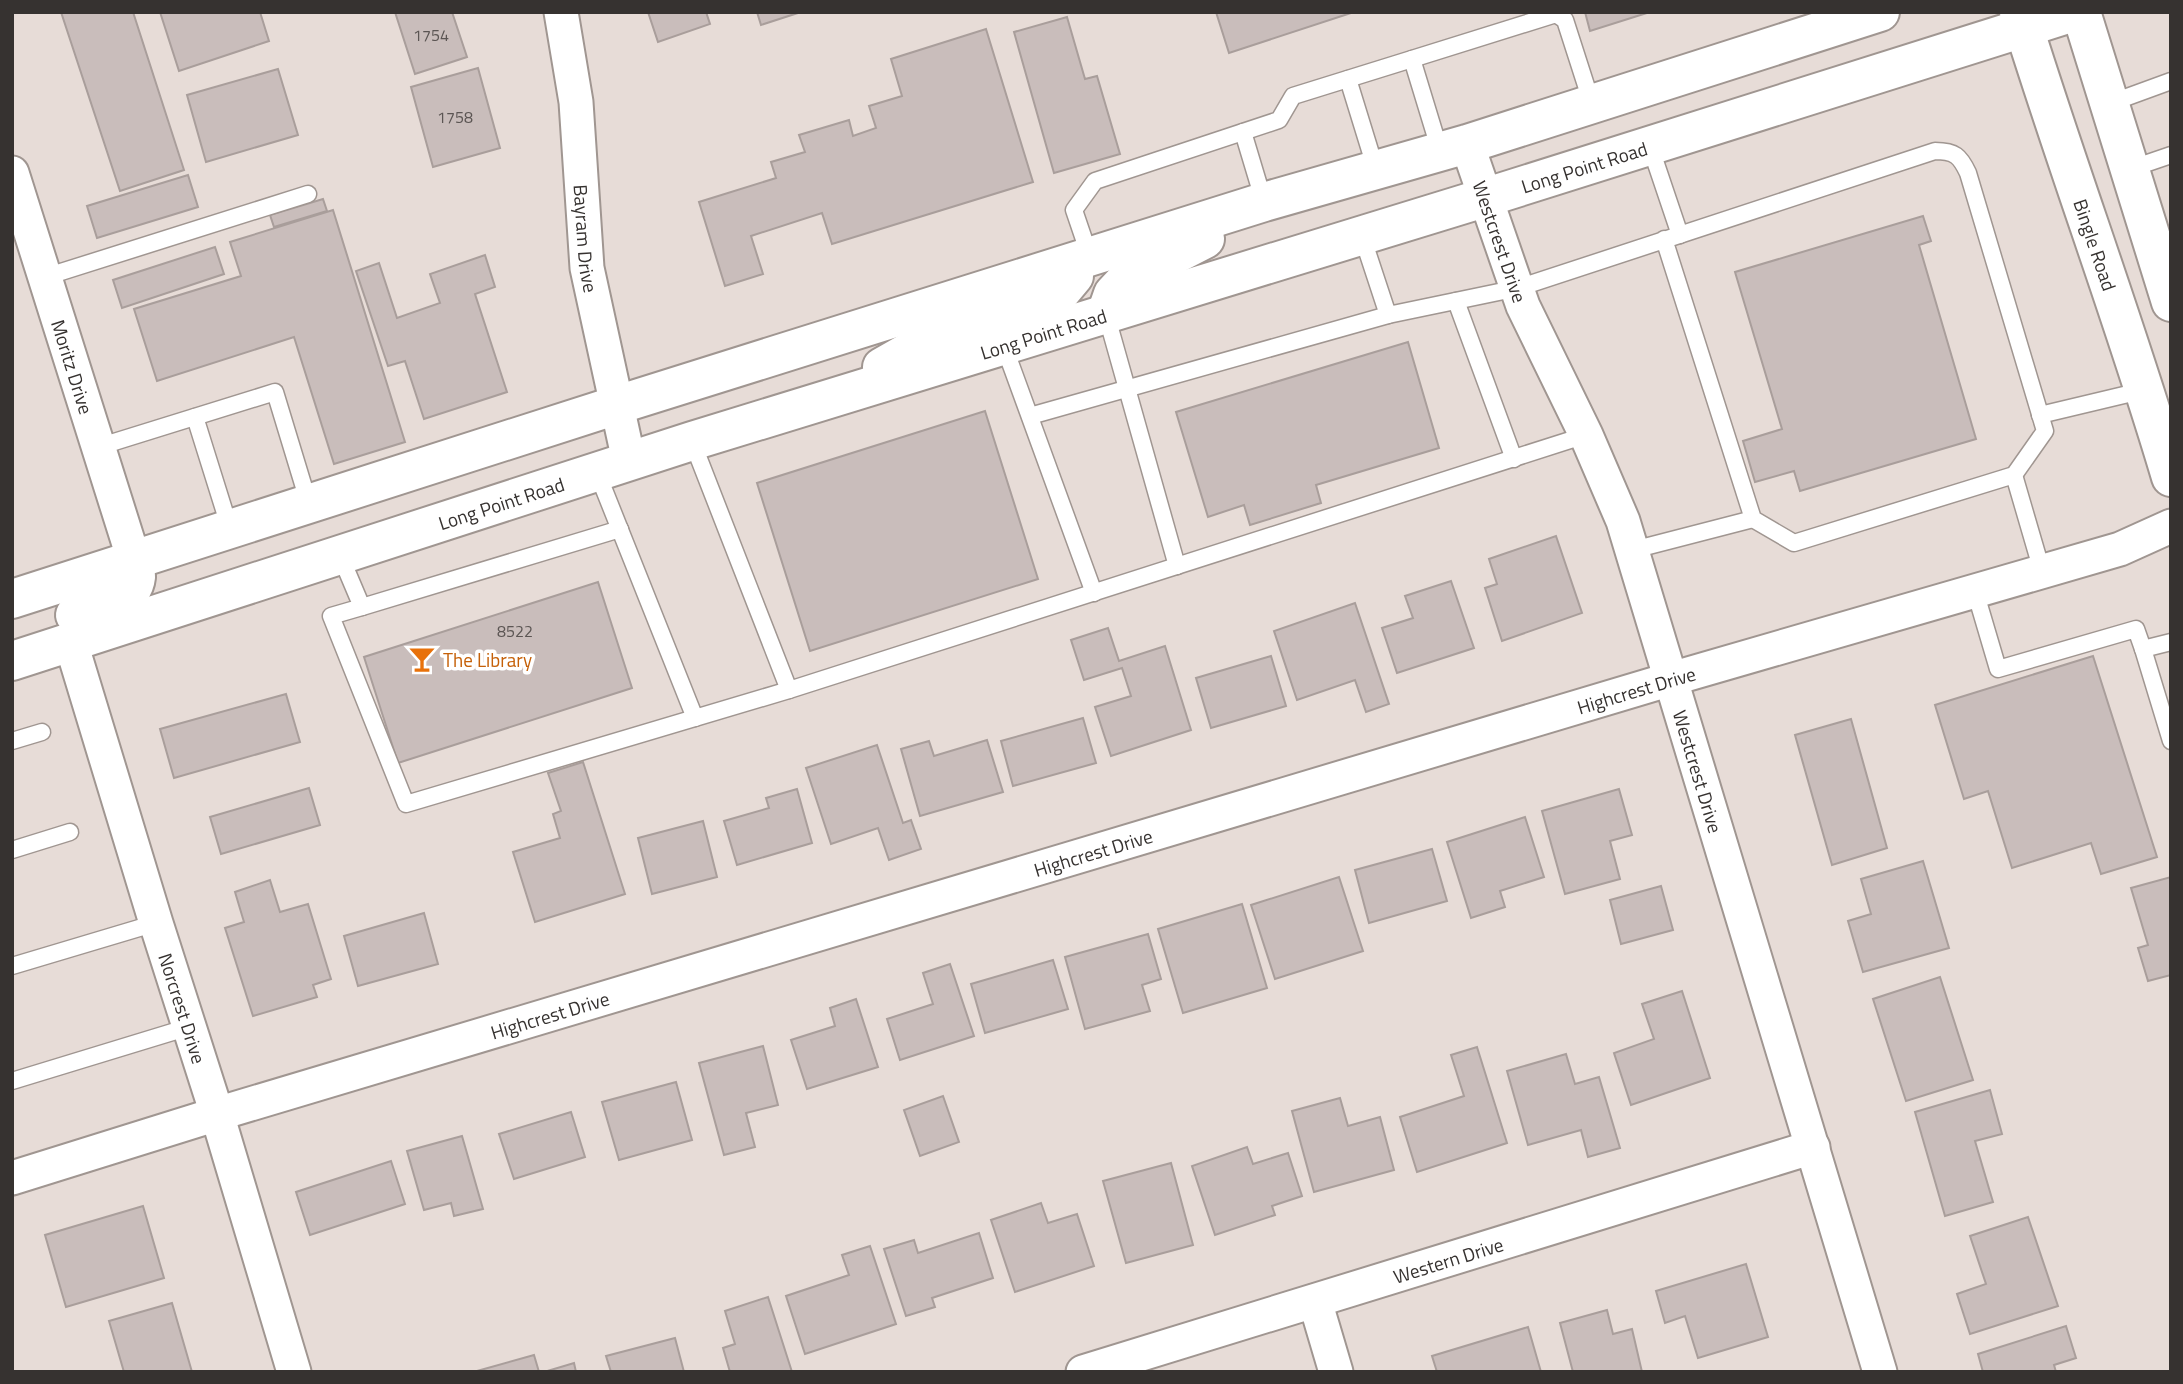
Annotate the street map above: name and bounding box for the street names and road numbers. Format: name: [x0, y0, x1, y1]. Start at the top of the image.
street label: Long Point Road: [1517, 133, 1651, 200]
street label: Westcrest Drive: [1466, 177, 1535, 306]
street label: Bayram Drive: [567, 184, 606, 295]
street label: Bingle Road: [2067, 195, 2125, 294]
street label: Long Point Road: [976, 300, 1110, 366]
street label: Moritz Drive: [45, 316, 102, 418]
street label: Long Point Road: [434, 469, 568, 537]
street label: Highcrest Drive: [1573, 658, 1699, 721]
street label: Westcrest Drive: [1666, 706, 1731, 836]
street label: Highcrest Drive: [1030, 820, 1156, 883]
street label: Norcrest Drive: [152, 949, 214, 1067]
street label: Highcrest Drive: [487, 983, 613, 1046]
street label: Western Drive: [1389, 1229, 1507, 1290]

